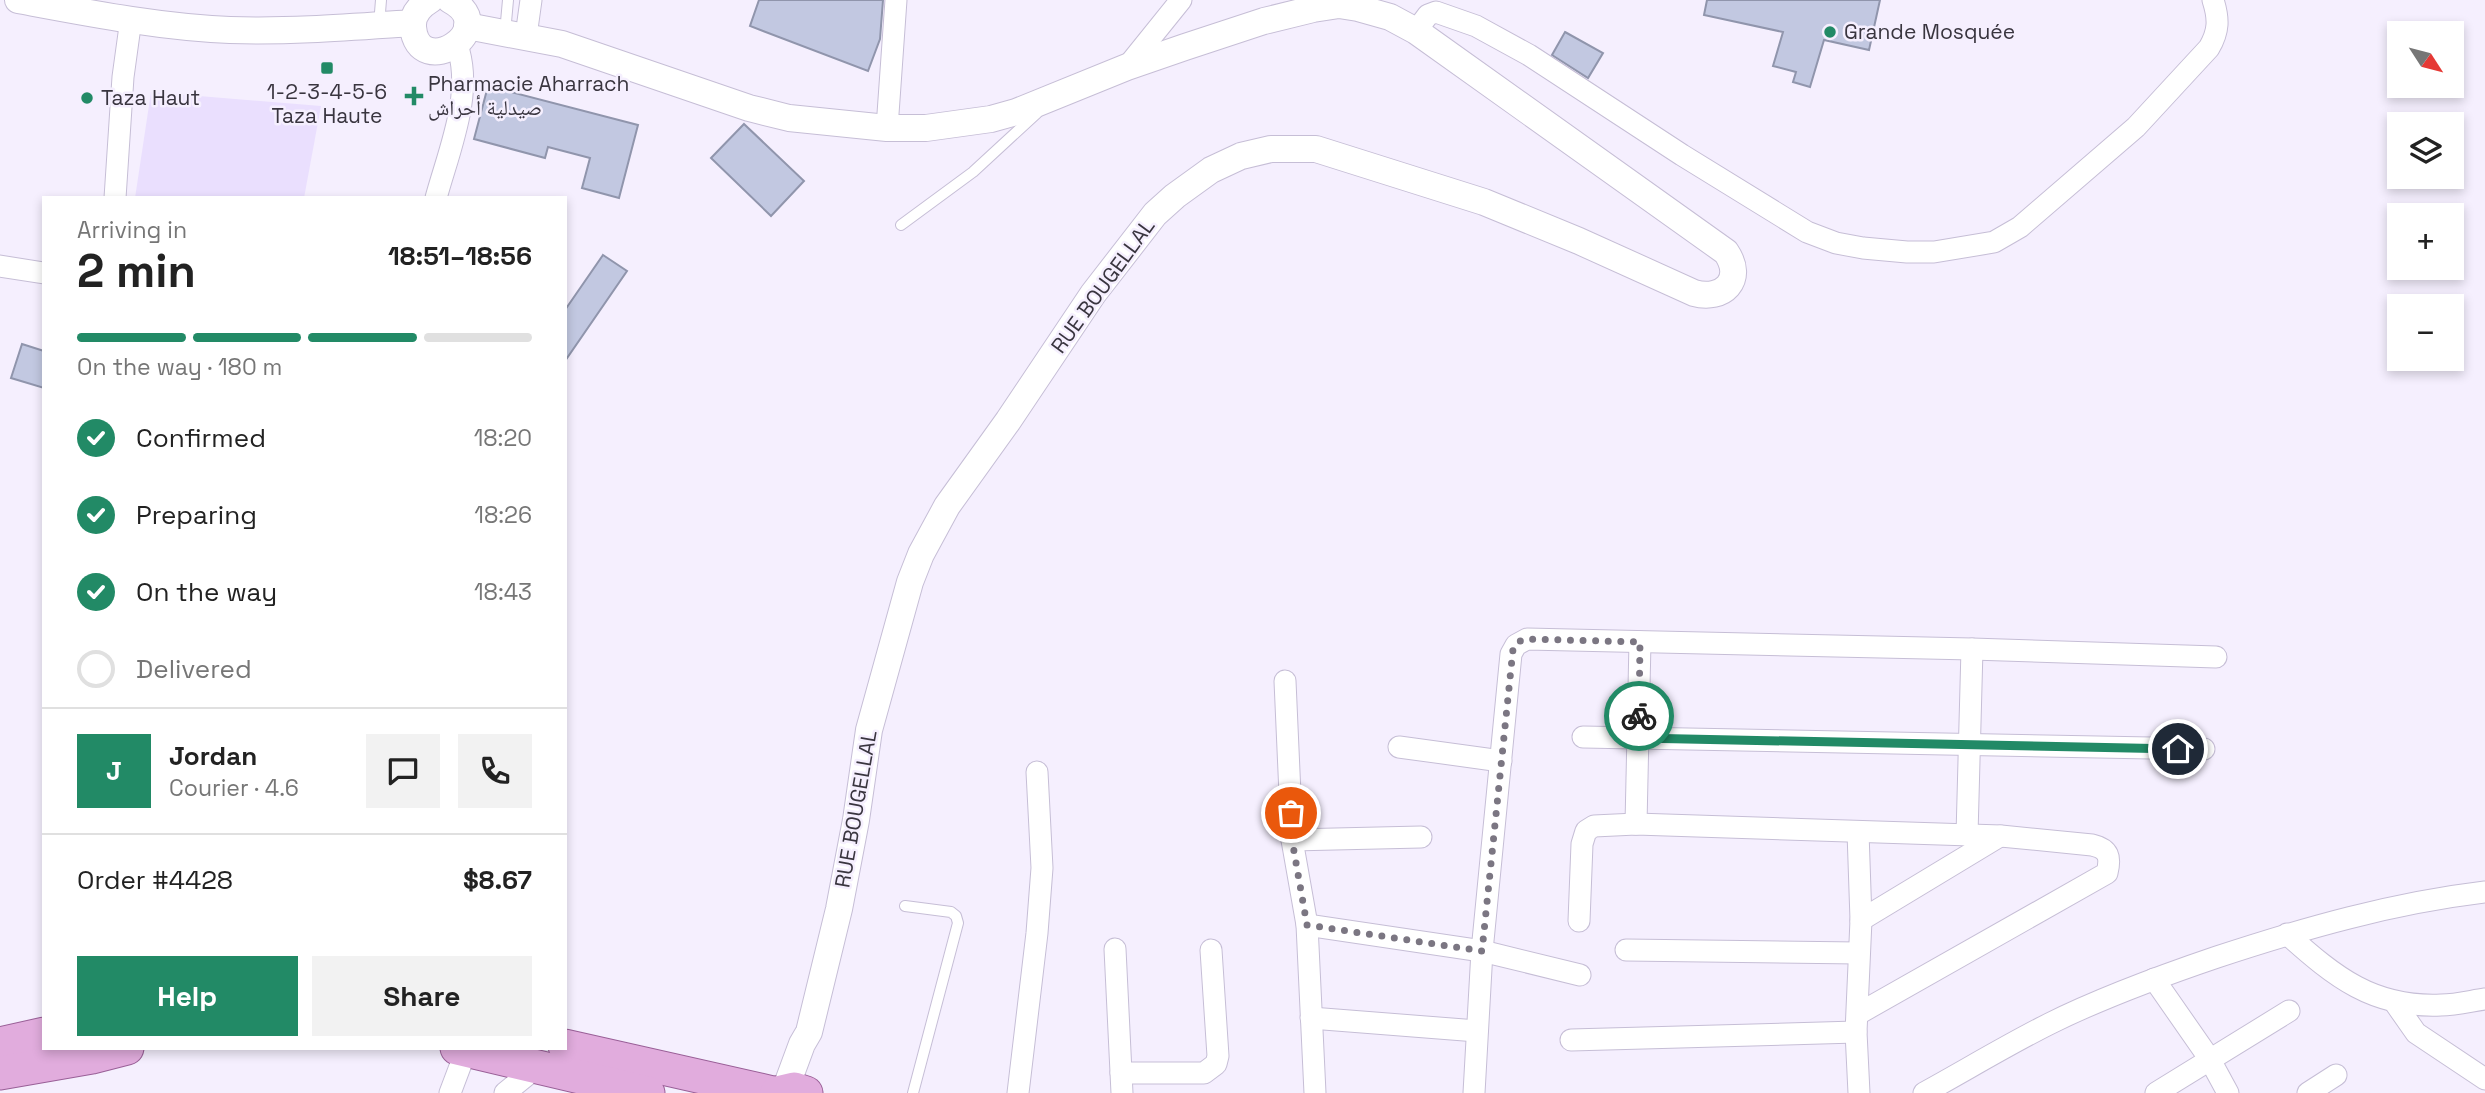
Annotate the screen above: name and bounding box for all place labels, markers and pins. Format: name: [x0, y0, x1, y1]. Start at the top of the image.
place label: Grande Mosquée: [1844, 18, 2015, 45]
marker: Grande Mosquée: [1822, 24, 1838, 40]
marker: 1-2-3-4-5-6 Taza Haute: [319, 60, 335, 76]
place label: Pharmacie Aharrach صيدلية أحراش: [428, 70, 629, 121]
place label: 1-2-3-4-5-6 Taza Haute: [267, 78, 387, 129]
place label: Taza Haut: [101, 84, 200, 111]
marker: Pharmacie Aharrach صيدلية أحراش: [406, 88, 422, 104]
marker: Taza Haut: [79, 90, 95, 106]
pin: [2148, 719, 2208, 779]
pin: [1261, 783, 1321, 843]

